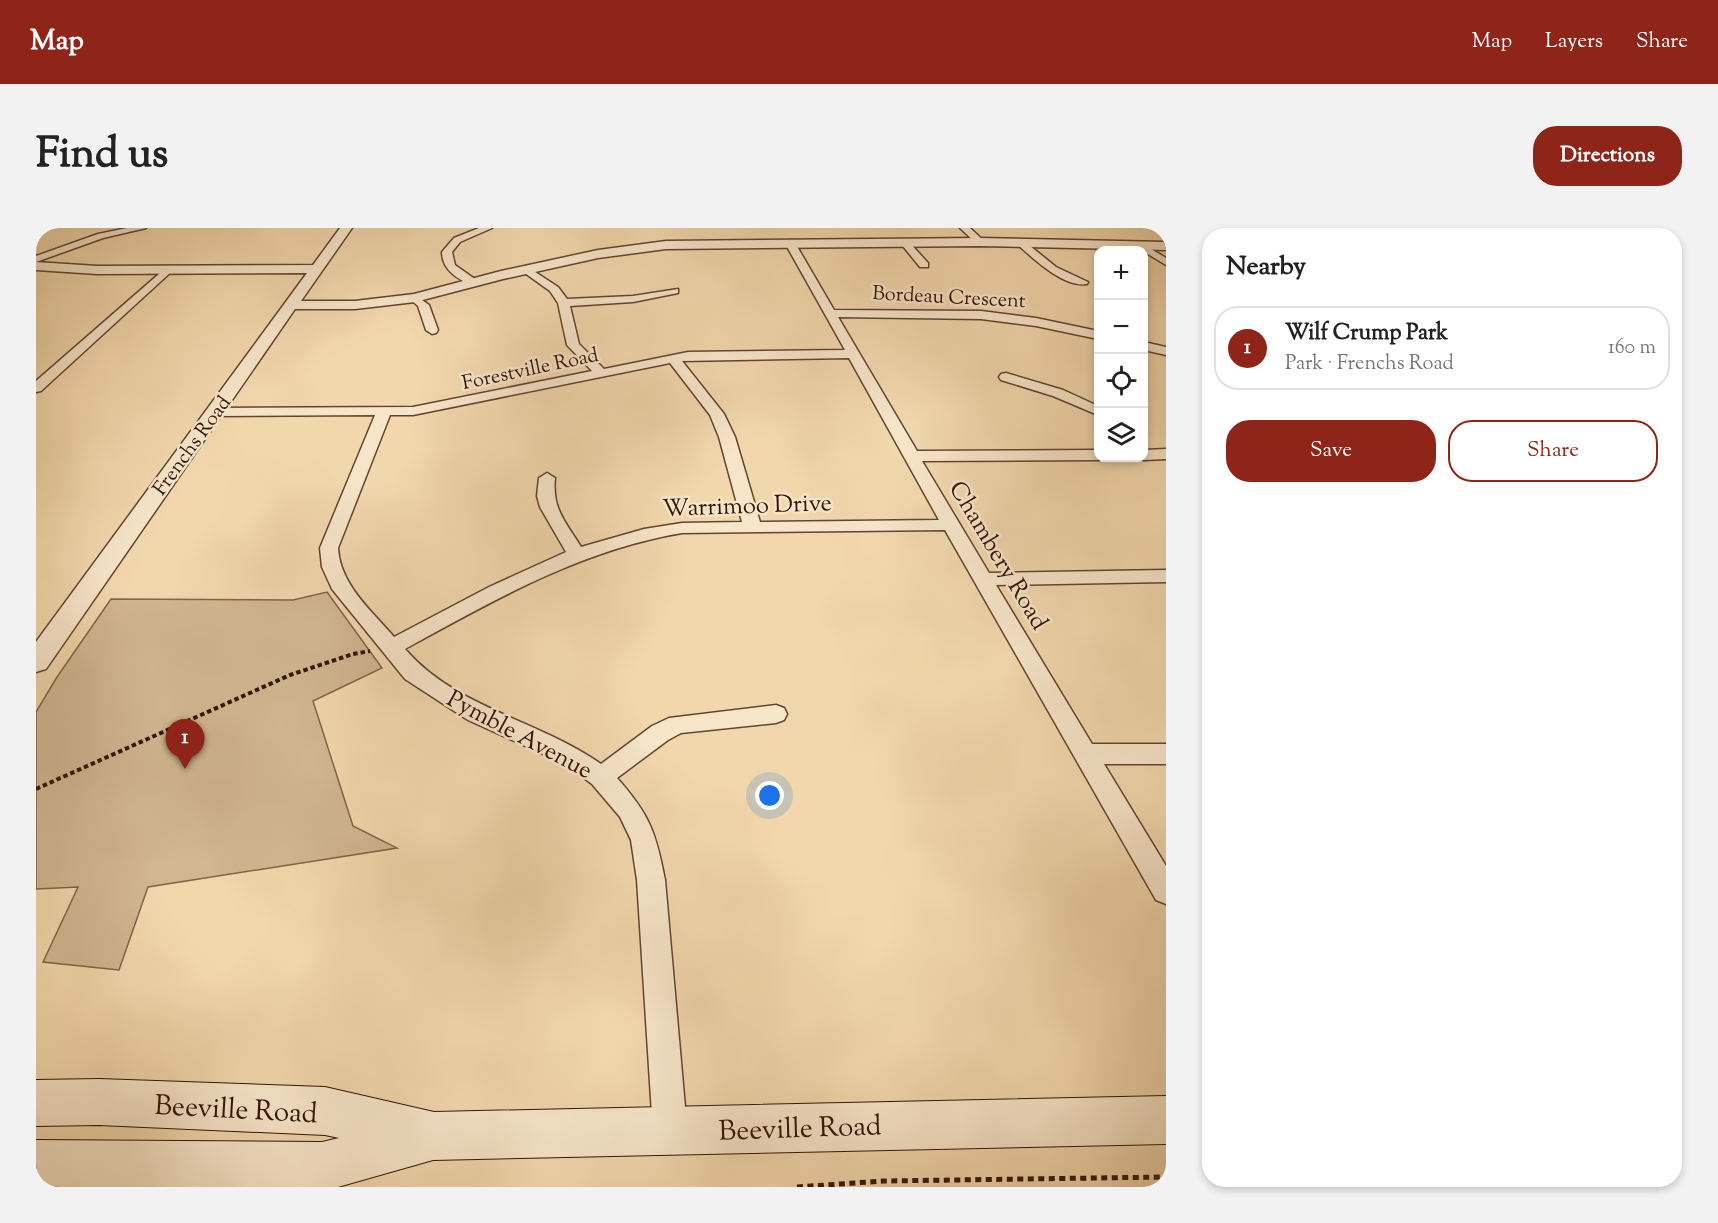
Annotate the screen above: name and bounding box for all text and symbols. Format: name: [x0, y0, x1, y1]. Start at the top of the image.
text: Map: [30, 22, 84, 62]
text: Map: [1472, 27, 1512, 57]
text: Layers: [1545, 27, 1603, 57]
text: Share: [1636, 27, 1688, 57]
text: Find us: [36, 126, 168, 186]
button: Directions: [1533, 126, 1682, 186]
map controls: [1094, 246, 1148, 462]
button: +: [1094, 246, 1148, 300]
text: Nearby: [1226, 249, 1306, 286]
street label: Bordeau Crescent: [871, 280, 1026, 317]
button: −: [1094, 300, 1148, 354]
text: Wilf Crump Park: [1285, 318, 1448, 350]
text: 1: [1244, 334, 1251, 363]
text: 160 m: [1608, 334, 1656, 363]
street label: Forestville Road: [460, 342, 601, 399]
text: Park · Frenchs Road: [1285, 350, 1454, 379]
button: locate: [1094, 354, 1148, 408]
street label: Frenchs Road: [147, 391, 239, 502]
button: layers: [1094, 408, 1148, 462]
button: Save: [1226, 420, 1436, 482]
button: Share: [1448, 420, 1658, 482]
street label: Chambery Road: [939, 475, 1055, 637]
street label: Warrimoo Drive: [662, 487, 832, 527]
street label: Pymble Avenue: [440, 683, 598, 789]
pin: 1: [166, 720, 204, 769]
your location: [755, 781, 784, 810]
street label: Beeville Road: [153, 1087, 319, 1135]
street label: Beeville Road: [718, 1107, 883, 1153]

